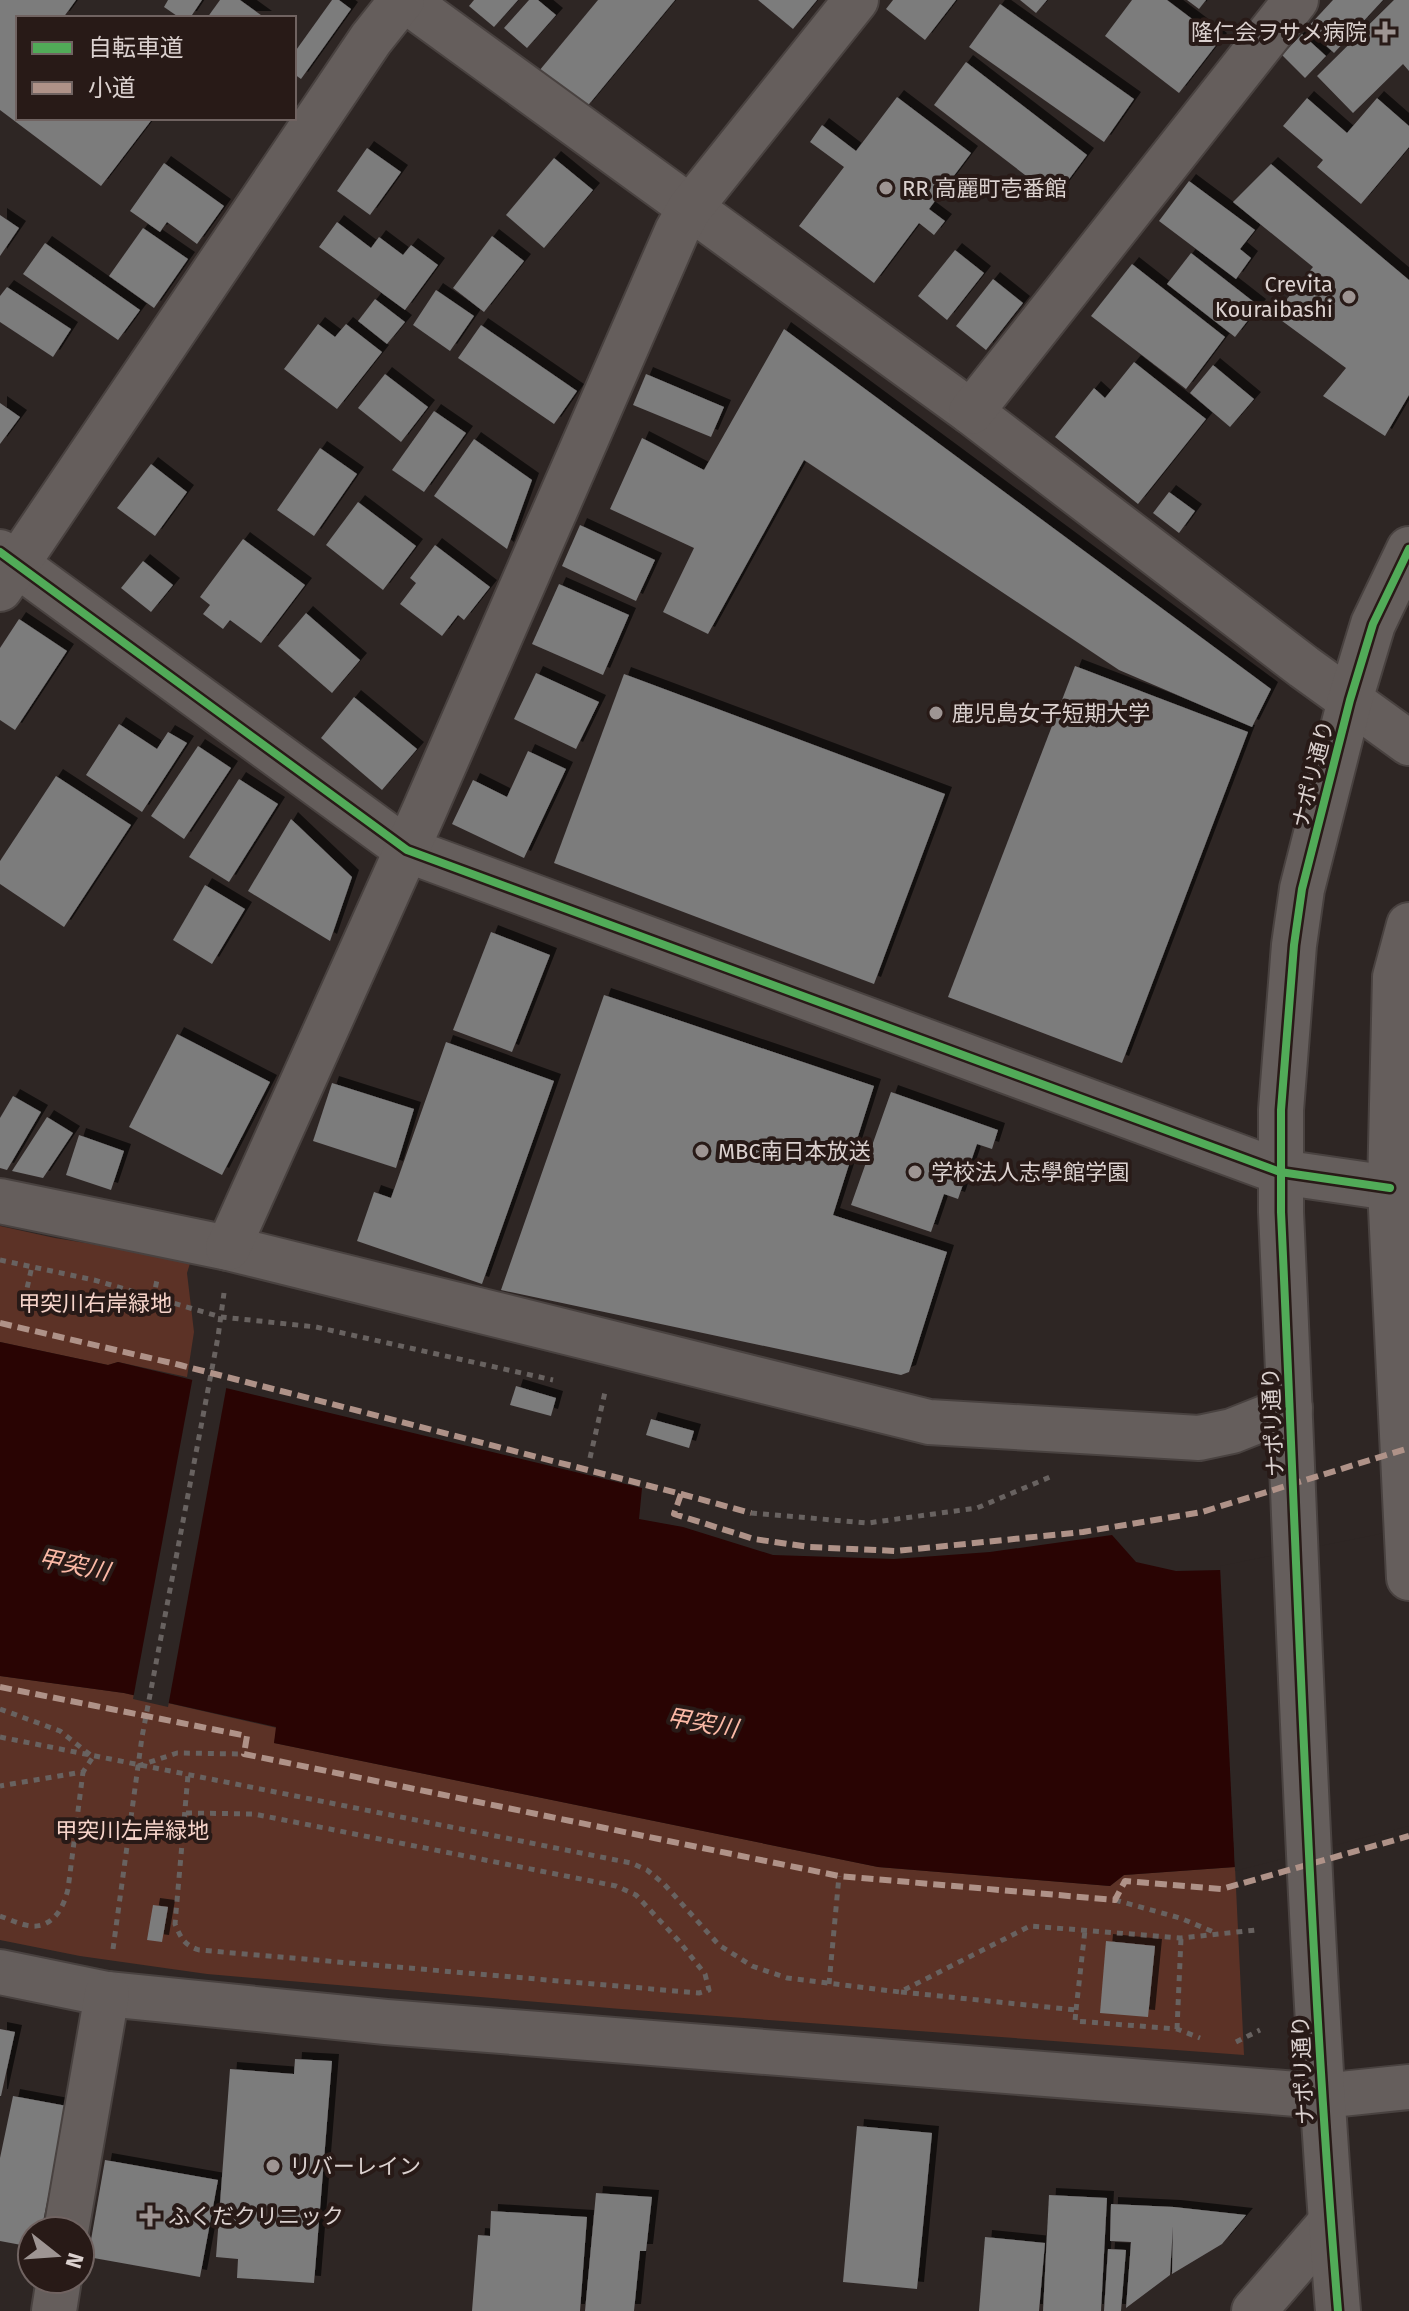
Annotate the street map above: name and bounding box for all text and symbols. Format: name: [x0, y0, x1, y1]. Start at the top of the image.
legend: [16, 16, 296, 120]
place label: 隆仁会ヲサメ病院: [1191, 19, 1367, 46]
marker: 隆仁会ヲサメ病院: [1374, 21, 1396, 43]
text: 自転車道: [88, 34, 184, 62]
text: 小道: [88, 74, 136, 102]
place label: RR 高麗町壱番館: [902, 175, 1066, 202]
marker: RR 高麗町壱番館: [877, 179, 895, 197]
place label: Crevita Kouraibashi: [1215, 271, 1333, 323]
marker: Crevita Kouraibashi: [1340, 288, 1358, 306]
place label: 鹿児島女子短期大学: [952, 700, 1150, 727]
marker: 鹿児島女子短期大学: [927, 704, 945, 722]
street label: ナポリ通り: [1287, 717, 1339, 831]
place label: MBC南日本放送: [718, 1138, 871, 1165]
marker: MBC南日本放送: [693, 1142, 711, 1160]
place label: 学校法人志學館学園: [931, 1159, 1129, 1186]
marker: 学校法人志學館学園: [906, 1163, 924, 1181]
park label: 甲突川右岸緑地: [18, 1290, 172, 1317]
street label: ナポリ通り: [1257, 1366, 1289, 1478]
water label: 甲突川: [36, 1544, 115, 1587]
water label: 甲突川: [664, 1703, 743, 1744]
park label: 甲突川左岸緑地: [55, 1817, 209, 1844]
street label: ナポリ通り: [1287, 2014, 1319, 2126]
place label: リバーレイン: [289, 2153, 421, 2180]
marker: リバーレイン: [264, 2157, 282, 2175]
place label: ふくだクリニック: [168, 2203, 344, 2230]
marker: ふくだクリニック: [139, 2205, 161, 2227]
north arrow: [16, 2215, 96, 2295]
text: N: [60, 2250, 90, 2272]

